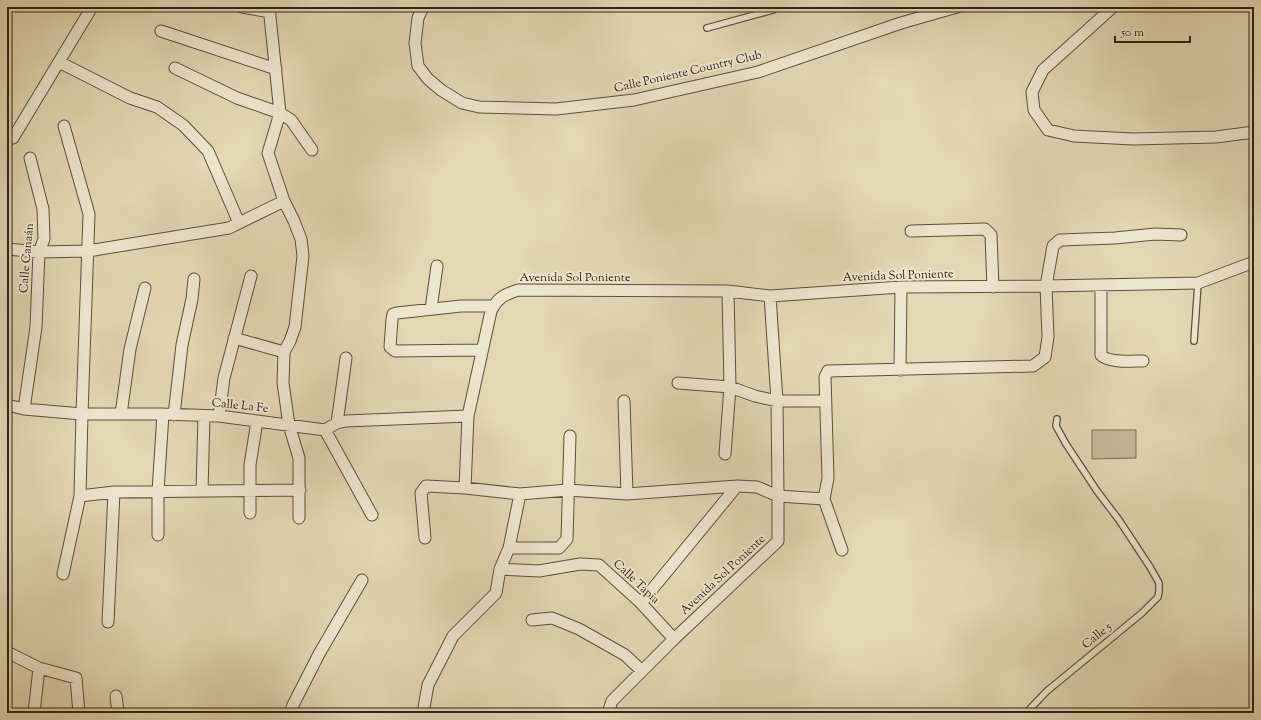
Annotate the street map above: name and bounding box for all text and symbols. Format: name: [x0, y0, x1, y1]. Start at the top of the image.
scale bar: [1115, 18, 1190, 44]
text: 50 m: [1120, 24, 1144, 42]
street label: Calle Poniente Country Club: [612, 46, 764, 98]
street label: Calle Canaán: [15, 222, 39, 294]
street label: Avenida Sol Poniente: [842, 265, 954, 287]
street label: Avenida Sol Poniente: [519, 269, 631, 287]
street label: Calle La Fe: [211, 394, 270, 418]
street label: Avenida Sol Poniente: [676, 530, 770, 619]
street label: Calle Tapia: [609, 556, 664, 609]
street label: Calle 5: [1078, 618, 1116, 654]

